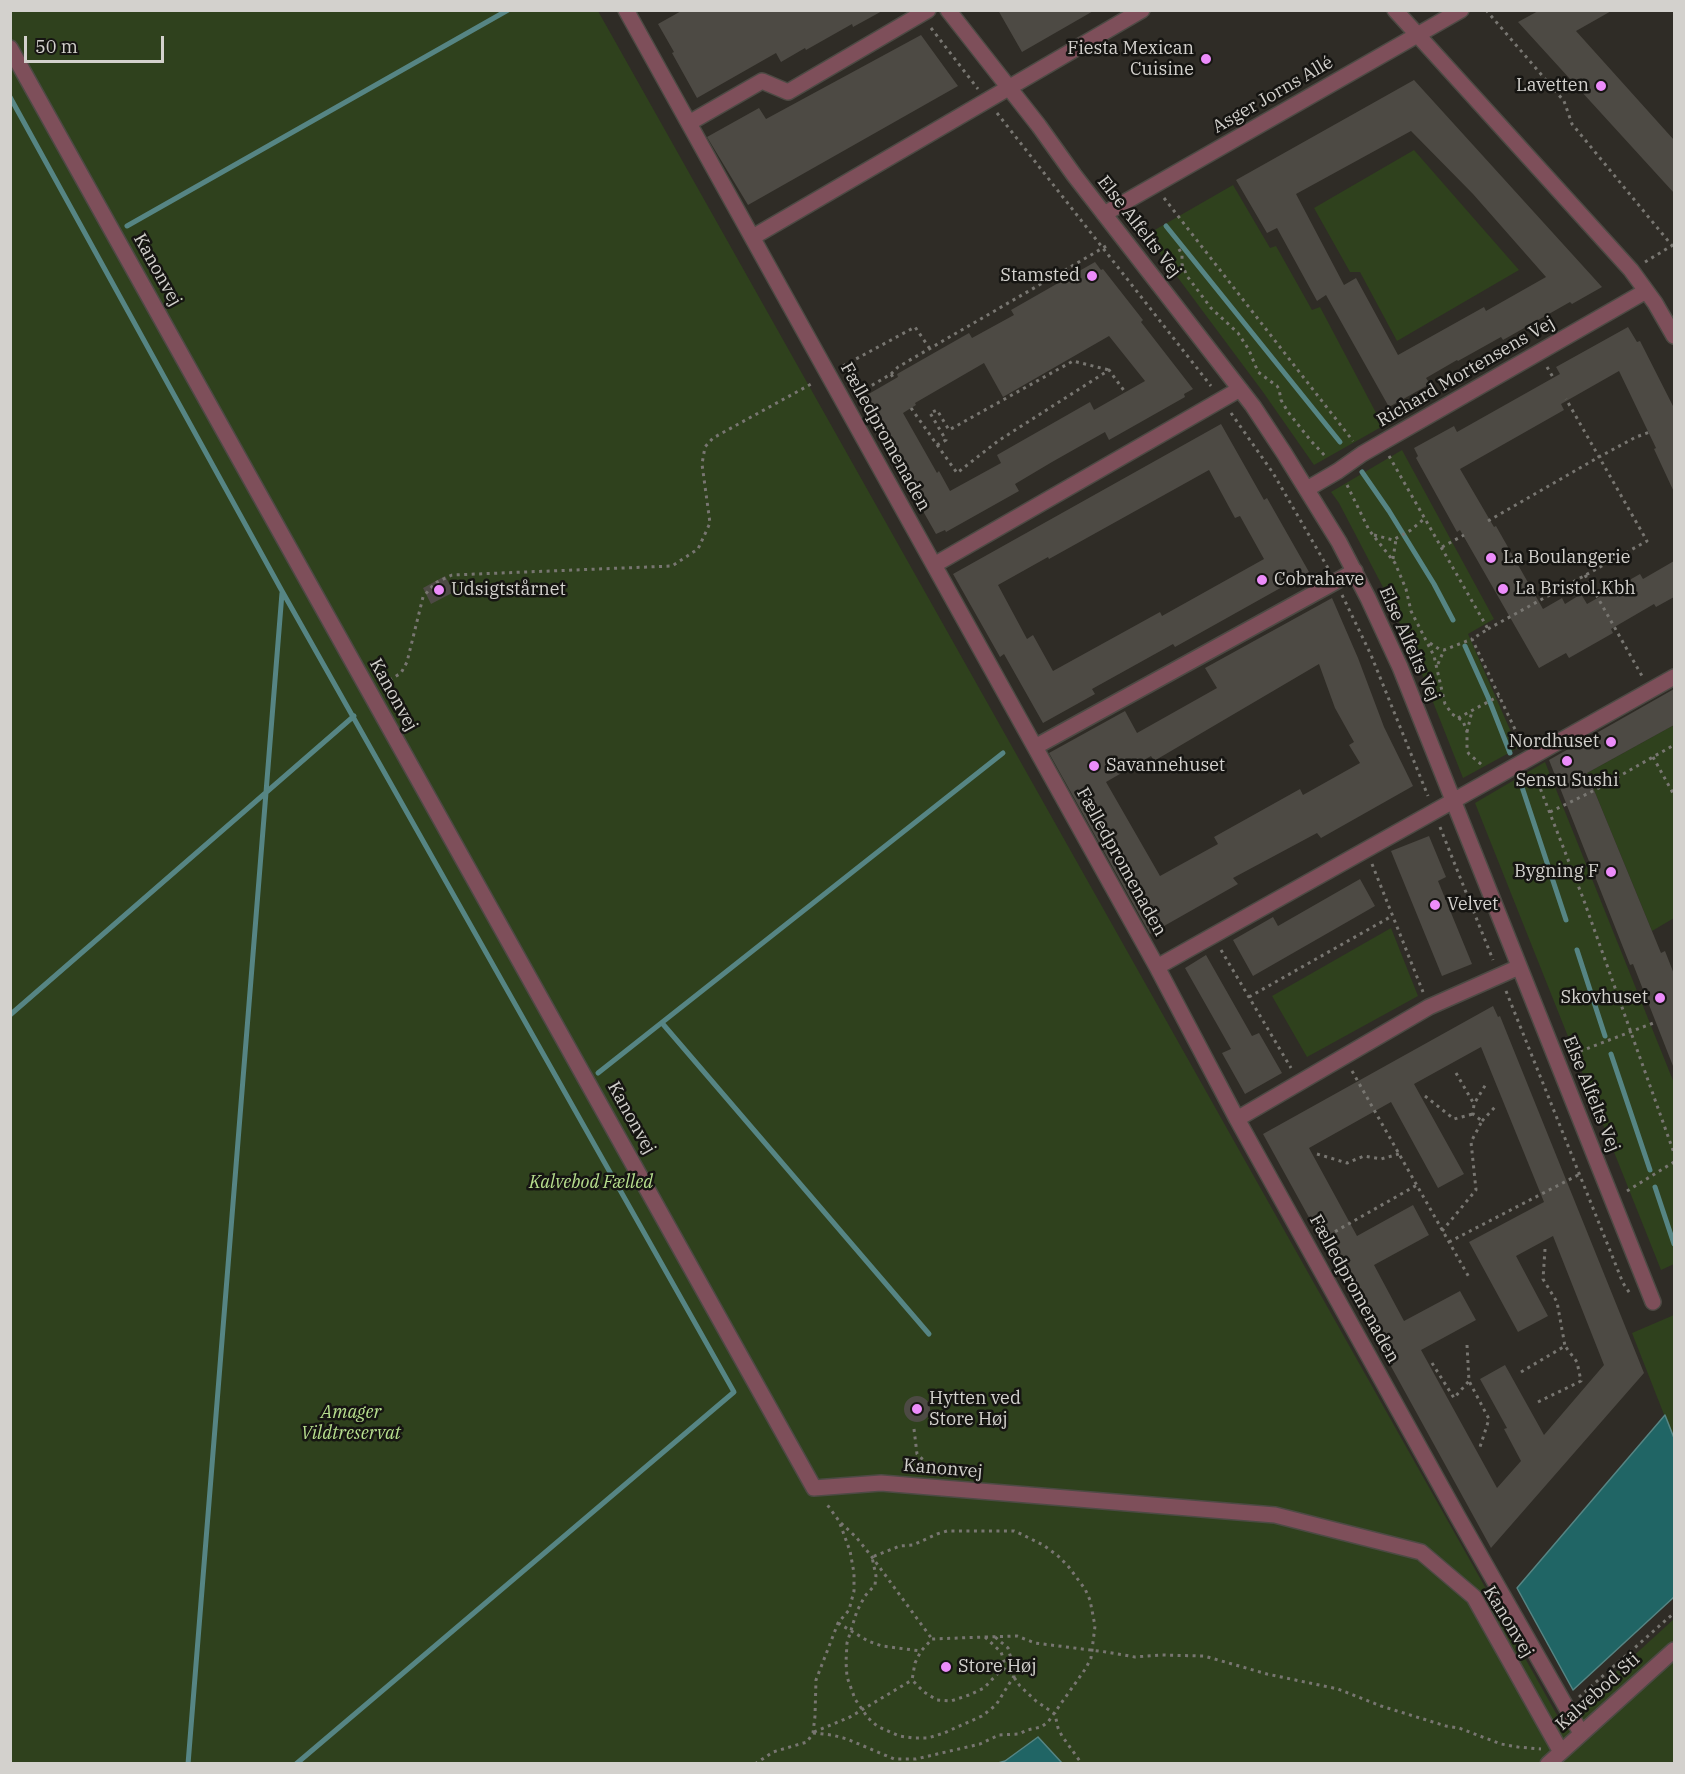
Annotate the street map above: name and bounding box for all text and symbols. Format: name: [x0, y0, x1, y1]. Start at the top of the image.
scale bar: [27, 24, 166, 62]
text: 50 m: [35, 35, 78, 58]
place label: Fiesta Mexican Cuisine: [1067, 38, 1194, 80]
marker: Fiesta Mexican Cuisine: [1199, 52, 1213, 66]
street label: Asger Jorns Allé: [1209, 52, 1337, 138]
place label: Lavetten: [1516, 75, 1589, 97]
marker: Lavetten: [1594, 79, 1608, 93]
street label: Else Alfelts Vej: [1092, 172, 1186, 282]
street label: Kanonvej: [128, 230, 186, 310]
place label: Stamsted: [1000, 265, 1080, 287]
marker: Stamsted: [1085, 269, 1099, 283]
street label: Richard Mortensens Vej: [1373, 312, 1559, 432]
street label: Fælledpromenaden: [835, 359, 935, 515]
place label: La Boulangerie: [1503, 547, 1630, 569]
marker: La Boulangerie: [1484, 551, 1498, 565]
place label: Cobrahave: [1274, 569, 1364, 591]
marker: Cobrahave: [1255, 573, 1269, 587]
place label: La Bristol.Kbh: [1515, 578, 1636, 600]
place label: Udsigtstårnet: [451, 579, 566, 601]
marker: La Bristol.Kbh: [1496, 582, 1510, 596]
marker: Udsigtstårnet: [432, 583, 446, 597]
street label: Else Alfelts Vej: [1374, 583, 1444, 705]
street label: Kanonvej: [364, 655, 422, 735]
place label: Nordhuset: [1509, 731, 1599, 753]
marker: Nordhuset: [1604, 735, 1618, 749]
marker: Sensu Sushi: [1560, 754, 1574, 768]
place label: Savannehuset: [1106, 755, 1225, 777]
marker: Savannehuset: [1087, 759, 1101, 773]
place label: Sensu Sushi: [1515, 770, 1619, 792]
street label: Fælledpromenaden: [1071, 784, 1171, 940]
place label: Bygning F: [1514, 861, 1599, 883]
marker: Bygning F: [1604, 865, 1618, 879]
place label: Velvet: [1447, 894, 1498, 916]
marker: Velvet: [1428, 898, 1442, 912]
place label: Skovhuset: [1560, 987, 1648, 1009]
marker: Skovhuset: [1653, 991, 1667, 1005]
street label: Else Alfelts Vej: [1558, 1033, 1624, 1155]
street label: Kanonvej: [602, 1078, 660, 1158]
park label: Kalvebod Fælled: [529, 1172, 653, 1194]
street label: Fælledpromenaden: [1304, 1211, 1404, 1367]
place label: Hytten ved Store Høj: [929, 1388, 1021, 1430]
park label: Amager Vildtreservat: [301, 1402, 401, 1444]
marker: Hytten ved Store Høj: [910, 1402, 924, 1416]
street label: Kanonvej: [902, 1455, 984, 1483]
street label: Kanonvej: [1478, 1582, 1538, 1662]
street label: Kalvebod Sti: [1551, 1649, 1645, 1735]
place label: Store Høj: [958, 1656, 1037, 1678]
marker: Store Høj: [939, 1660, 953, 1674]

